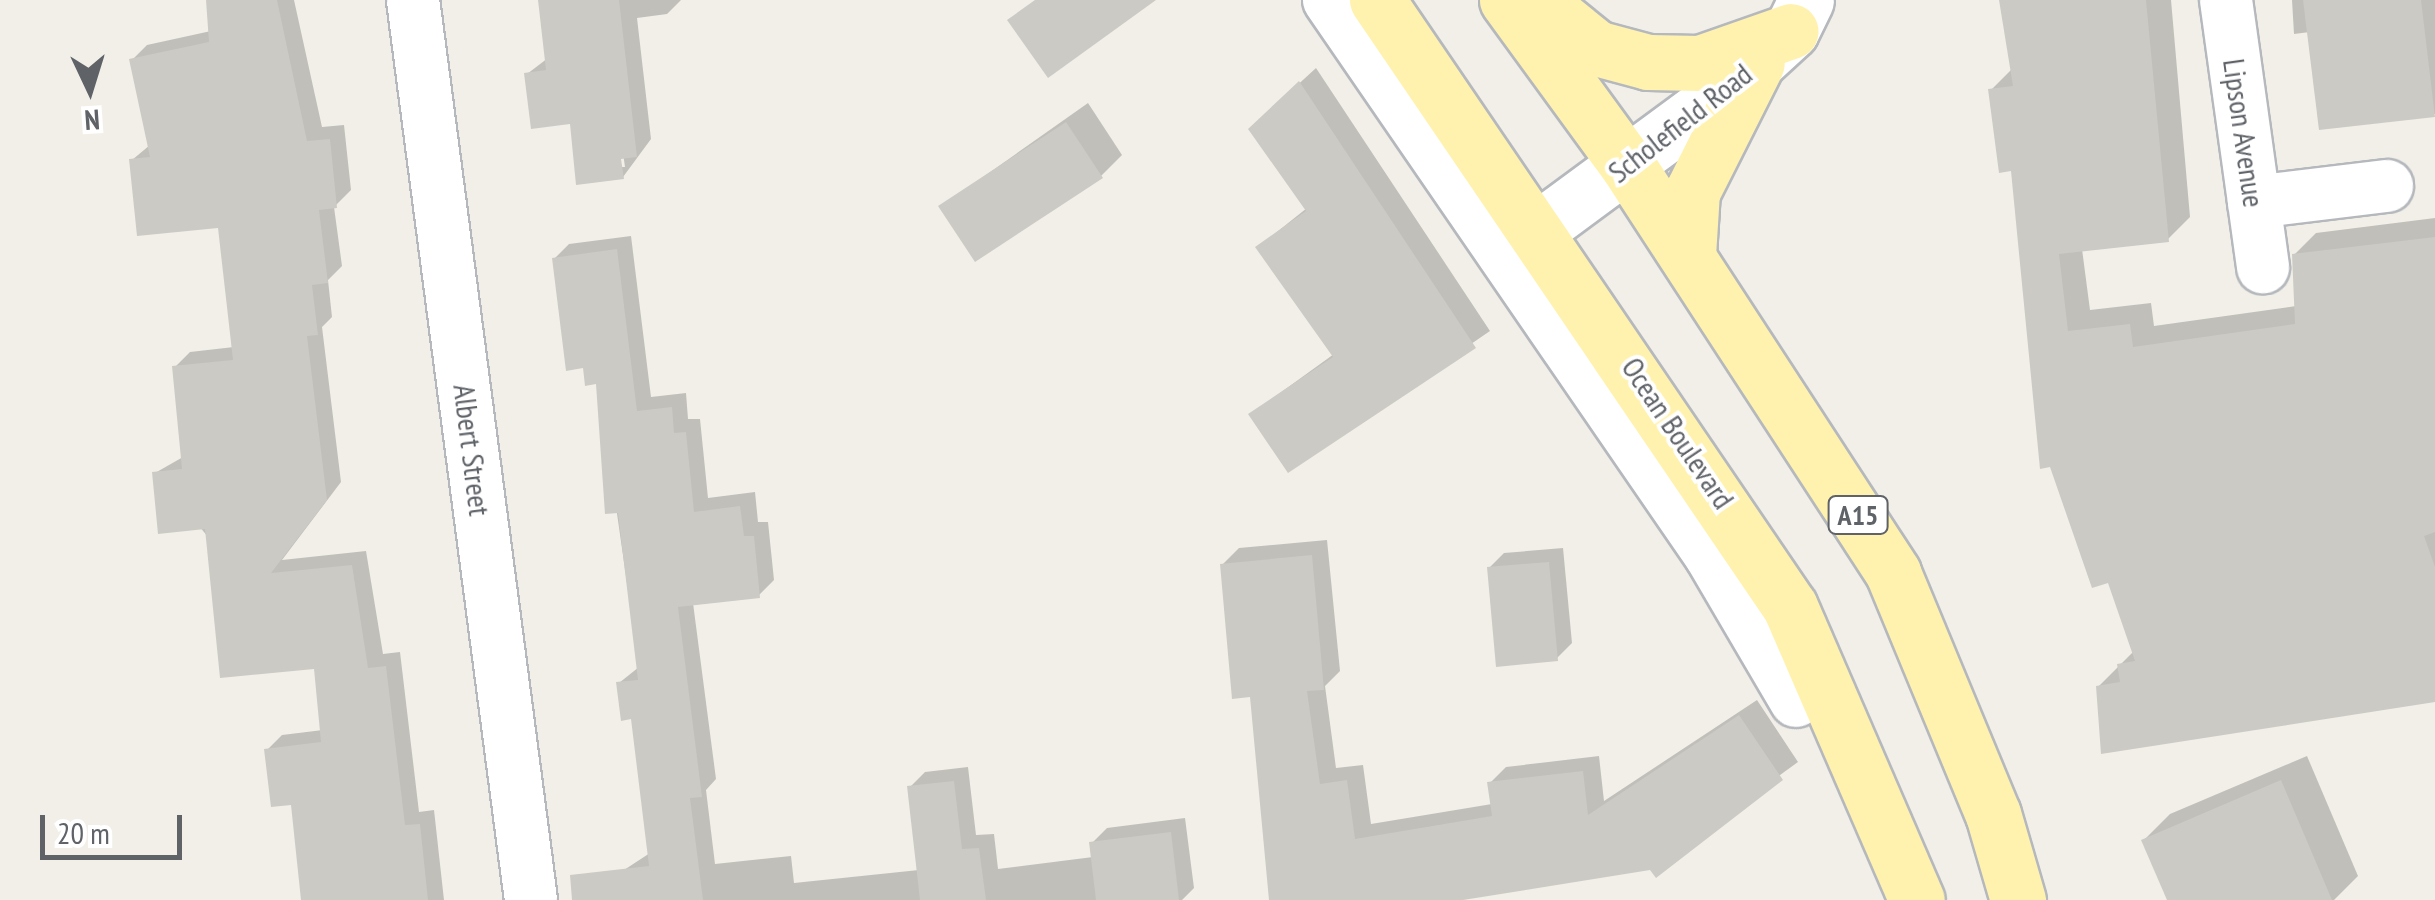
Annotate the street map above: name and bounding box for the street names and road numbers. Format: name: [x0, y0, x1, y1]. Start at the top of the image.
street label: Scholefield Road: [1601, 56, 1759, 190]
street label: Lipson Avenue: [2216, 56, 2272, 210]
street label: Ocean Boulevard: [1614, 351, 1742, 515]
street label: Albert Street: [446, 382, 498, 518]
road number: A15: [1826, 492, 1890, 538]

